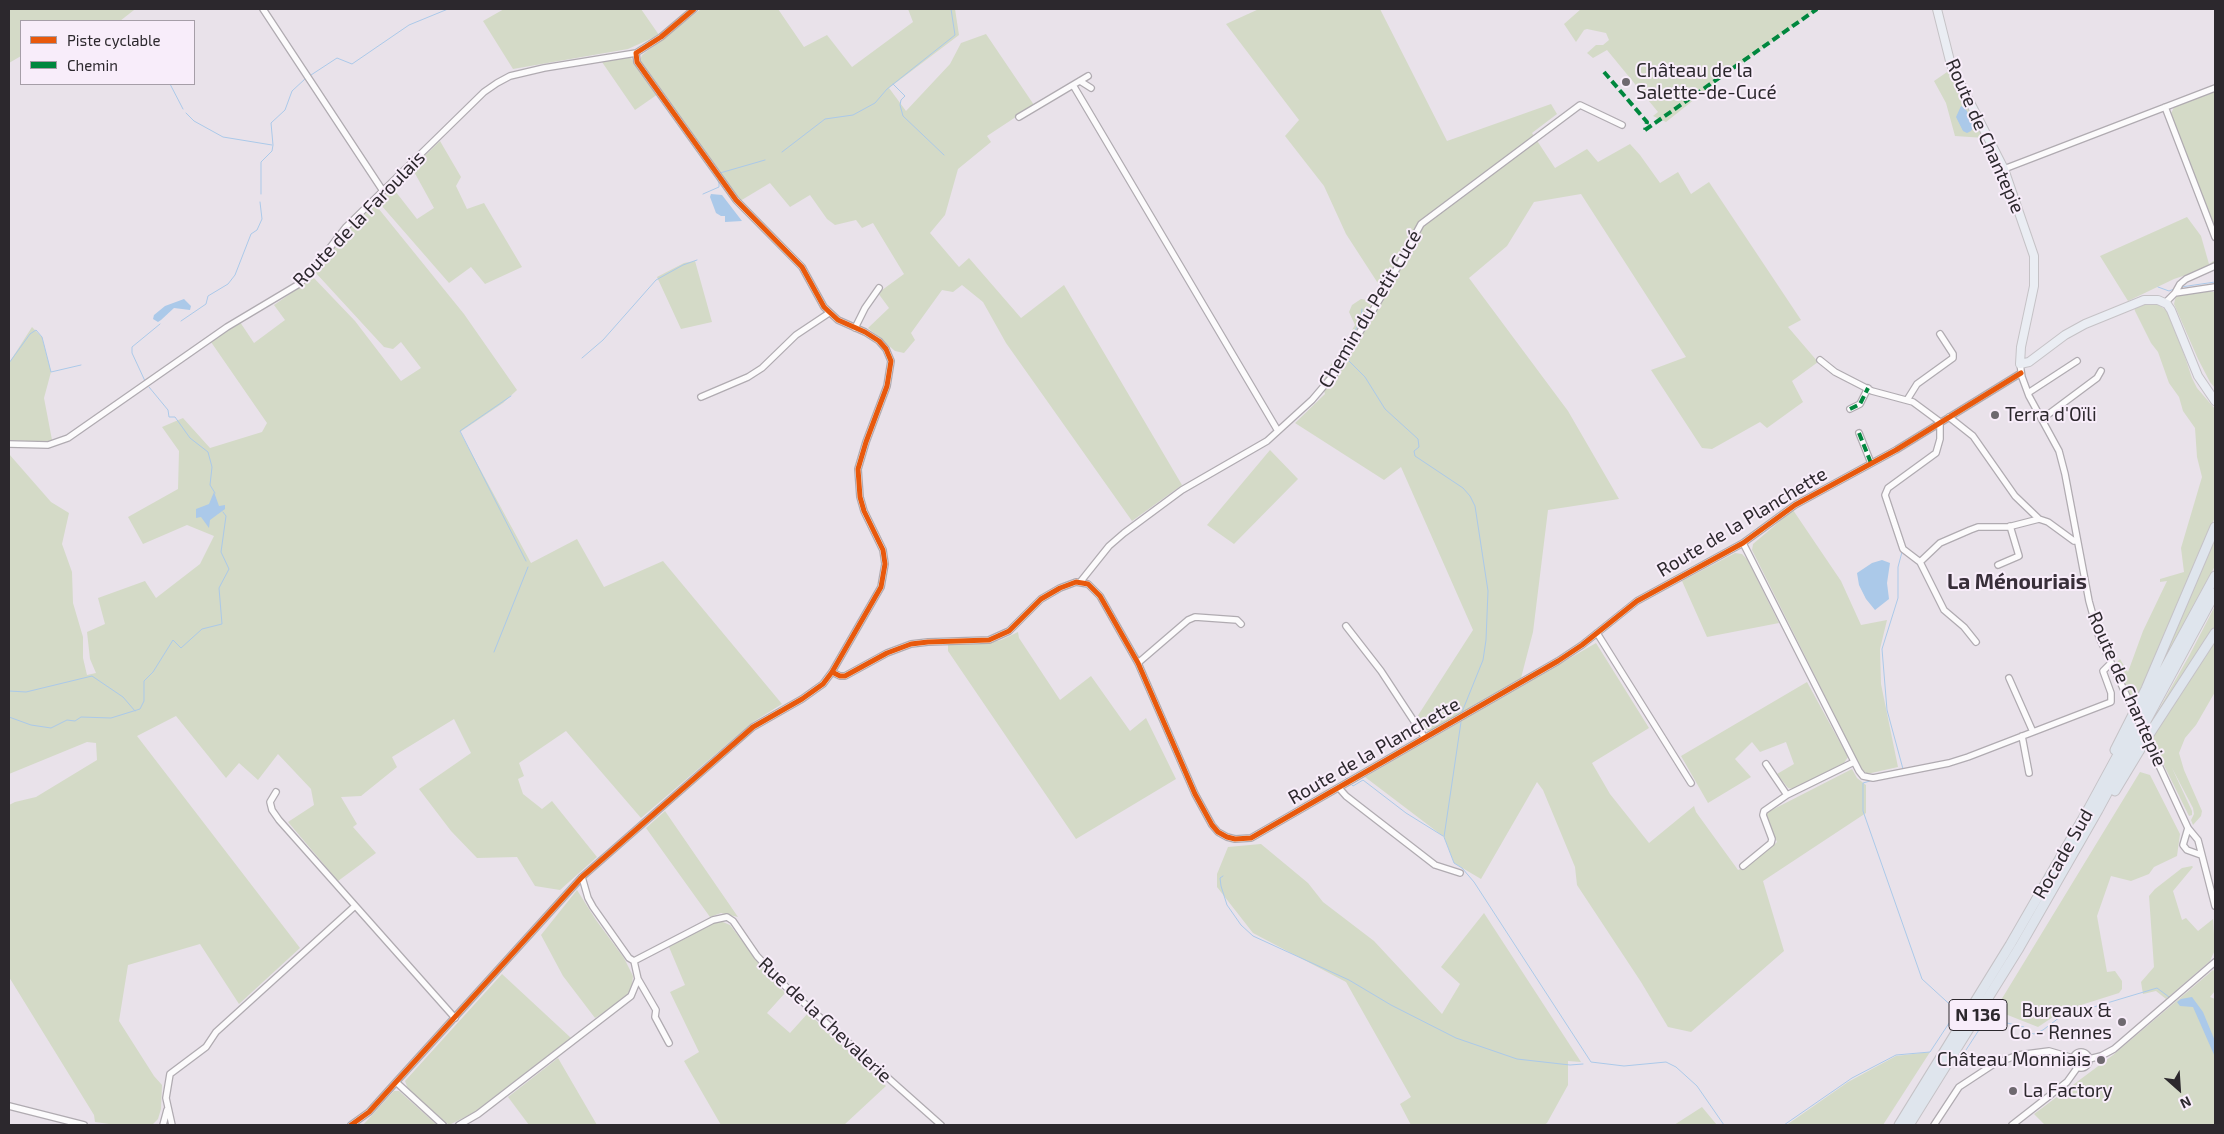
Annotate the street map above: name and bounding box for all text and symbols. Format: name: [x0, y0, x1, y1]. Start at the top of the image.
legend: [20, 20, 195, 85]
text: Piste cyclable: [67, 31, 161, 49]
street label: Route de Chantepie: [1941, 55, 2029, 217]
text: Chemin: [67, 56, 118, 74]
place label: Château de la Salette-de-Cucé: [1636, 60, 1777, 104]
marker: Château de la Salette-de-Cucé: [1620, 76, 1632, 88]
street label: Route de la Faroulais: [288, 146, 430, 292]
street label: Chemin du Petit Cucé: [1314, 226, 1426, 392]
place label: Terra d'Oïli: [2005, 404, 2097, 426]
marker: Terra d'Oïli: [1989, 409, 2001, 421]
street label: Route de la Planchette: [1653, 462, 1831, 582]
district label: La Ménouriais: [1947, 569, 2087, 595]
street label: Route de Chantepie: [2083, 608, 2171, 770]
street label: Route de la Planchette: [1284, 693, 1464, 809]
street label: Rocade Sud: [2028, 805, 2098, 903]
street label: Rue de la Chevalerie: [754, 953, 896, 1087]
road number: N 136: [1949, 1000, 2007, 1030]
place label: Bureaux & Co - Rennes: [2010, 1000, 2112, 1044]
marker: Bureaux & Co - Rennes: [2116, 1016, 2128, 1028]
place label: Château Monniais: [1937, 1049, 2091, 1071]
marker: Château Monniais: [2095, 1054, 2107, 1066]
north arrow: [2154, 1064, 2204, 1114]
place label: La Factory: [2023, 1080, 2113, 1102]
marker: La Factory: [2007, 1085, 2019, 1097]
text: N: [2178, 1093, 2194, 1113]

